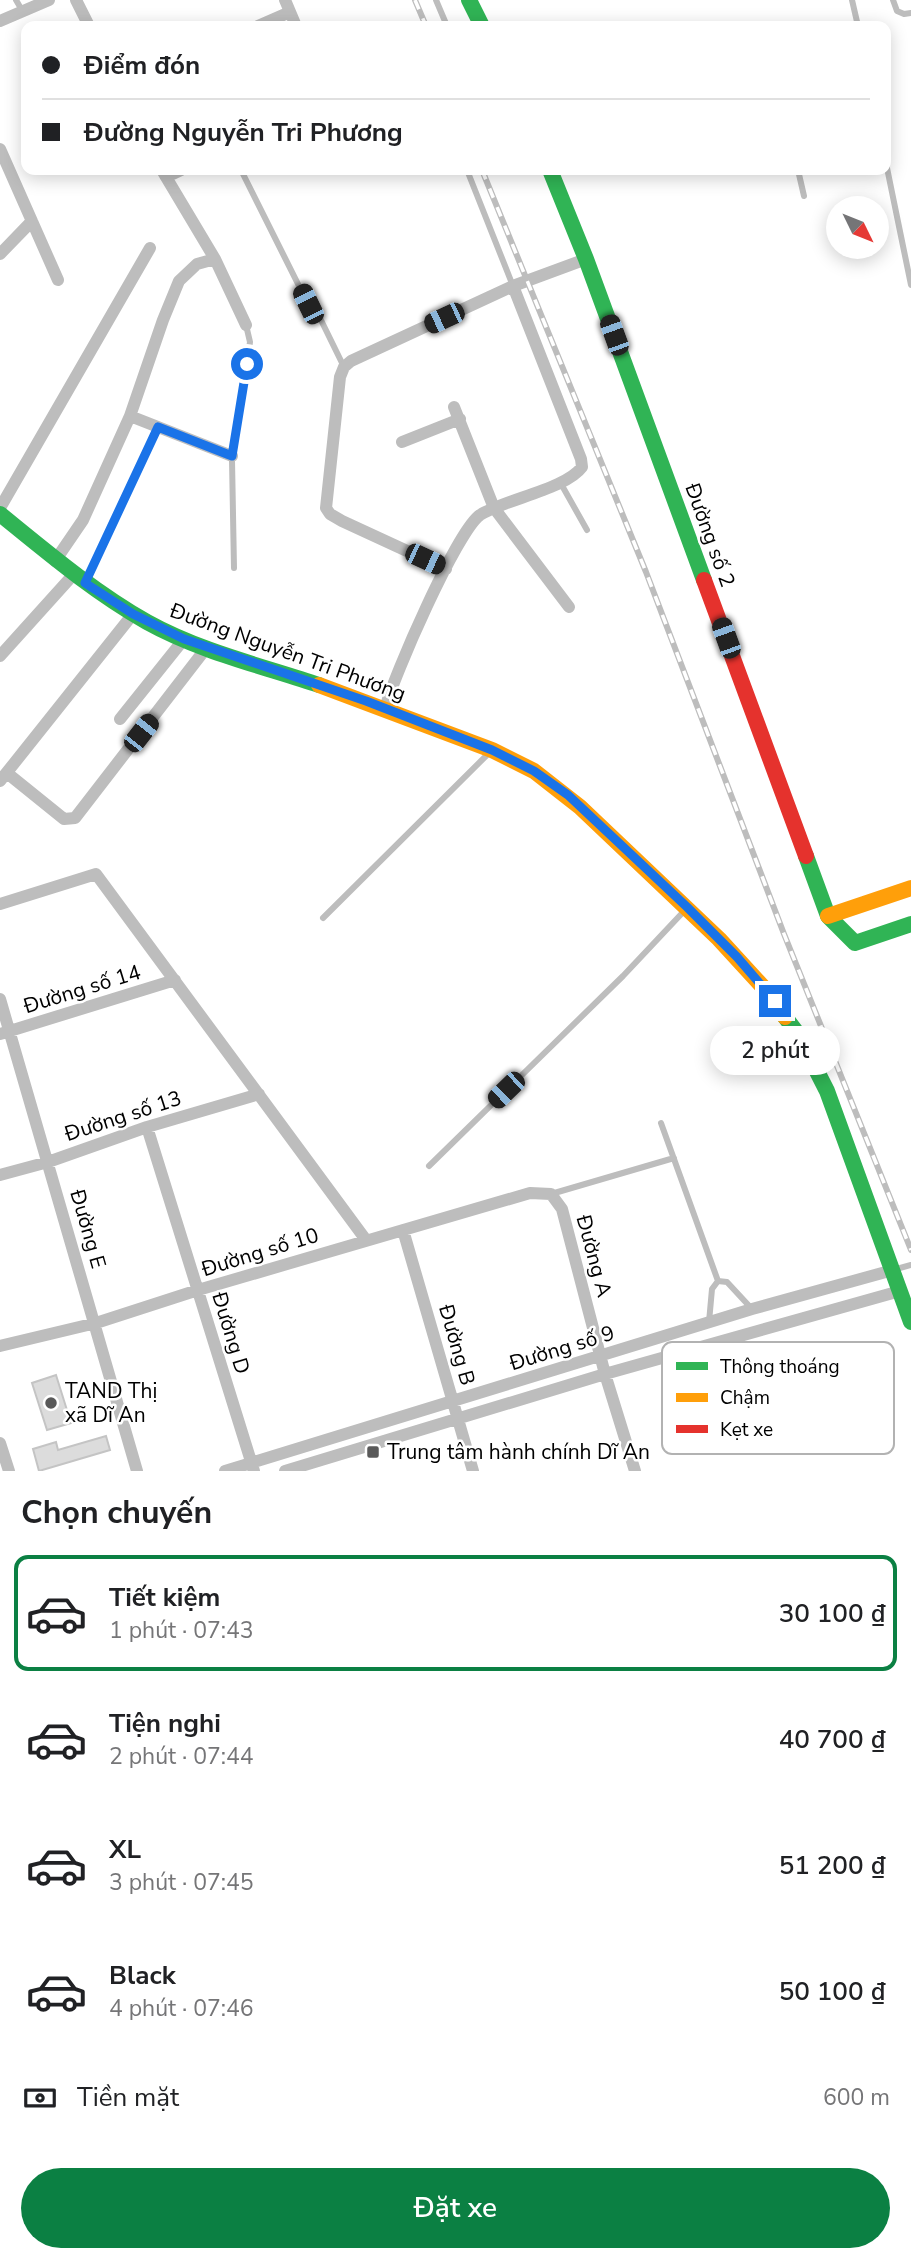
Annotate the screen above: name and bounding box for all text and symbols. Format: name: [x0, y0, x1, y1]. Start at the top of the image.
text: Điểm đón: [84, 48, 200, 83]
text: Đường Nguyễn Tri Phương: [84, 115, 403, 150]
north arrow: [826, 196, 889, 259]
map controls: [826, 196, 889, 259]
car: [290, 281, 327, 327]
car: [421, 300, 468, 336]
car: [597, 312, 632, 358]
route start: [231, 348, 263, 380]
street label: Đường số 2: [678, 478, 742, 591]
car: [402, 541, 449, 577]
street label: Đường Nguyễn Tri Phương: [165, 596, 410, 708]
car: [709, 615, 744, 661]
car: [120, 710, 163, 756]
street label: Đường số 14: [19, 958, 144, 1020]
route end: [759, 985, 791, 1017]
callout: 2 phút: [710, 1026, 840, 1074]
text: 2 phút: [741, 1035, 809, 1066]
car: [484, 1068, 529, 1112]
street label: Đường số 13: [60, 1084, 185, 1148]
street label: Đường E: [63, 1185, 113, 1272]
street label: Đường A: [569, 1211, 618, 1300]
street label: Đường số 10: [197, 1221, 322, 1283]
street label: Đường D: [205, 1288, 257, 1377]
street label: Đường B: [432, 1300, 482, 1389]
street label: Đường số 9: [505, 1319, 618, 1378]
legend: [662, 1342, 894, 1454]
text: Thông thoáng: [720, 1354, 840, 1380]
place label: TAND Thị xã Dĩ An: [65, 1377, 157, 1429]
text: Chậm: [720, 1385, 770, 1411]
marker: TAND Thị xã Dĩ An: [43, 1395, 59, 1411]
text: Kẹt xe: [720, 1417, 773, 1443]
place label: Trung tâm hành chính Dĩ An: [387, 1438, 650, 1466]
marker: Trung tâm hành chính Dĩ An: [365, 1444, 381, 1460]
text: Chọn chuyến: [21, 1491, 212, 1534]
text: Tiết kiệm: [109, 1580, 220, 1615]
icon: car: [25, 1582, 88, 1645]
text: 30 100 ₫: [779, 1596, 886, 1631]
text: 1 phút · 07:43: [109, 1615, 254, 1646]
text: Tiện nghi: [109, 1706, 221, 1741]
icon: car: [25, 1708, 88, 1771]
text: 40 700 ₫: [779, 1722, 886, 1757]
text: 2 phút · 07:44: [109, 1741, 254, 1772]
text: XL: [109, 1832, 141, 1867]
icon: car: [25, 1834, 88, 1897]
text: 51 200 ₫: [779, 1848, 886, 1883]
text: 3 phút · 07:45: [109, 1867, 254, 1898]
text: Black: [109, 1958, 176, 1993]
icon: car: [25, 1960, 88, 2023]
text: 50 100 ₫: [779, 1974, 886, 2009]
text: 4 phút · 07:46: [109, 1993, 254, 2024]
icon: cash: [21, 2079, 59, 2117]
text: Tiền mặt: [77, 2080, 179, 2115]
text: 600 m: [823, 2082, 890, 2113]
button: Đặt xe: [21, 2168, 890, 2248]

